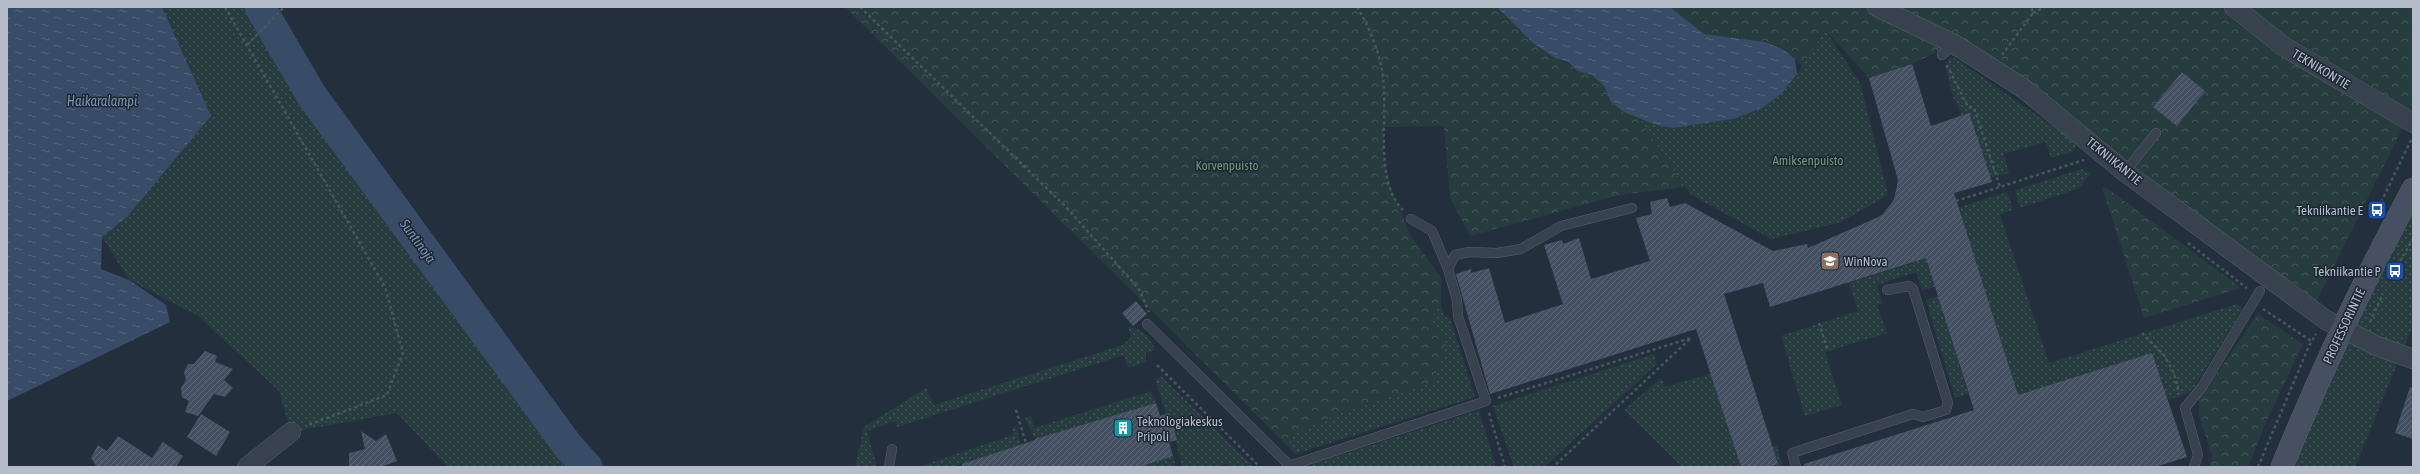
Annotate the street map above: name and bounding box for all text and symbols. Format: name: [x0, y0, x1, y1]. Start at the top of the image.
street label: TEKNIKONTIE: [2290, 46, 2353, 92]
water label: Haikaralampi: [67, 93, 137, 109]
street label: TEKNIIKANTIE: [2083, 134, 2145, 188]
park label: Amiksenpuisto: [1773, 153, 1843, 168]
park label: Korvenpuisto: [1195, 158, 1259, 173]
bus stop icon: Tekniikantie E: [2366, 199, 2388, 221]
place label: Tekniikantie E: [2296, 203, 2363, 218]
water label: Suntinoja: [396, 215, 439, 266]
school or university icon: WinNova: [1819, 250, 1841, 272]
place label: WinNova: [1844, 254, 1888, 269]
bus stop icon: Tekniikantie P: [2384, 260, 2406, 282]
place label: Tekniikantie P: [2313, 264, 2381, 279]
street label: PROFESSORINTIE: [2320, 285, 2368, 366]
place label: Teknologiakeskus Pripoli: [1137, 414, 1223, 444]
building icon: Teknologiakeskus Pripoli: [1112, 417, 1134, 439]

